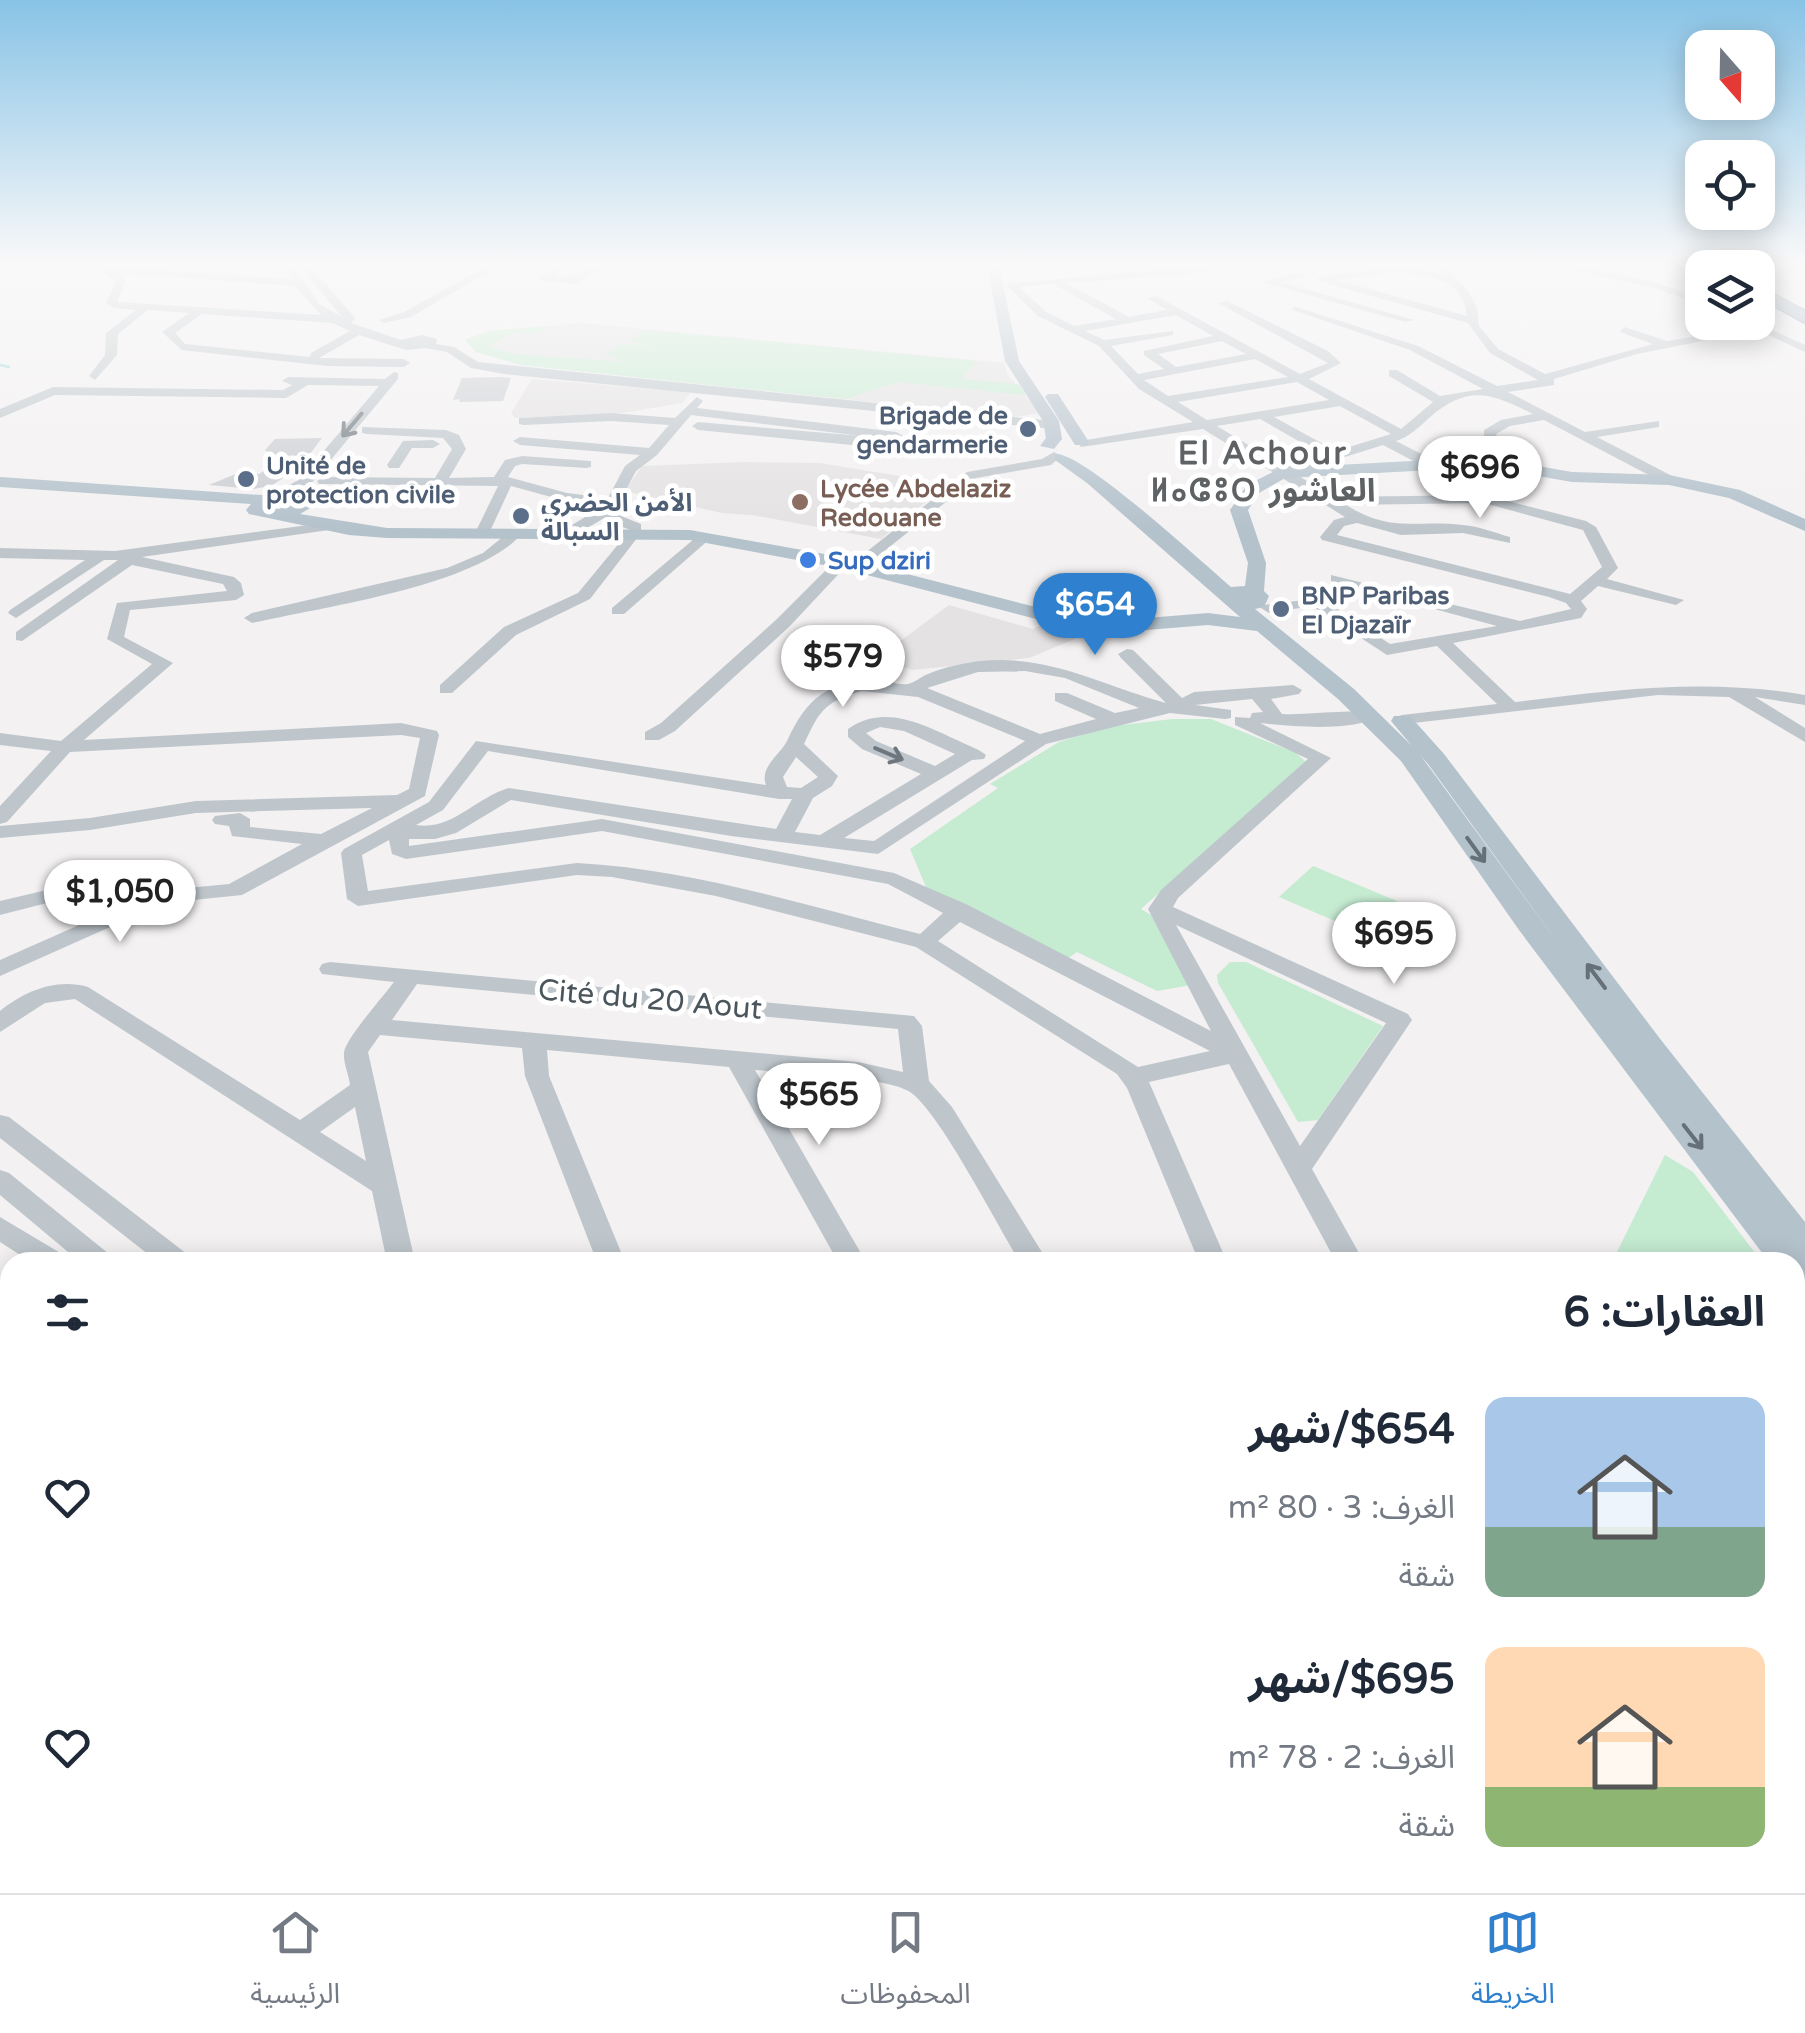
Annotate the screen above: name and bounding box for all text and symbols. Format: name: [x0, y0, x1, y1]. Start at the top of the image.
north arrow: [1685, 30, 1775, 120]
map controls: [1685, 30, 1775, 340]
button: locate: [1685, 140, 1775, 230]
button: layers: [1685, 250, 1775, 340]
place label: Brigade de gendarmerie: [856, 401, 1008, 460]
one-way arrow: [342, 411, 364, 437]
marker: Brigade de gendarmerie: [1017, 418, 1039, 440]
district label: El Achour ⵍⴰⵛⵓⵔ العاشور: [1151, 435, 1375, 510]
pin: $696: [1421, 436, 1539, 521]
text: $696: [1440, 449, 1520, 487]
place label: Unité de protection civile: [266, 451, 455, 510]
marker: Unité de protection civile: [235, 468, 257, 490]
place label: Lycée Abdelaziz Redouane: [820, 474, 1011, 533]
place label: الأمن الحضري السبالة: [541, 488, 692, 547]
marker: Lycée Abdelaziz Redouane: [789, 491, 811, 513]
marker: الأمن الحضري السبالة: [510, 505, 532, 527]
place label: Sup dziri: [828, 546, 931, 576]
marker: Sup dziri: [797, 549, 819, 571]
pin: $654: [1036, 573, 1154, 658]
place label: BNP Paribas El Djazaïr: [1301, 581, 1450, 640]
text: $654: [1055, 586, 1135, 624]
marker: BNP Paribas El Djazaïr: [1270, 598, 1292, 620]
pin: $579: [784, 625, 902, 710]
text: $579: [803, 638, 883, 676]
one-way arrow: [873, 746, 904, 764]
one-way arrow: [1465, 835, 1486, 863]
pin: $1,050: [39, 860, 201, 945]
text: $1,050: [66, 873, 174, 911]
pin: $695: [1335, 902, 1453, 987]
text: $695: [1354, 915, 1434, 953]
one-way arrow: [1585, 963, 1606, 990]
street label: Cité du 20 Aout: [536, 971, 764, 1028]
pin: $565: [760, 1063, 878, 1148]
text: $565: [779, 1076, 859, 1114]
one-way arrow: [1682, 1123, 1703, 1150]
icon: filters: [40, 1285, 95, 1340]
text: العقارات: 6: [1563, 1287, 1765, 1338]
text: $654/شهر: [1249, 1404, 1455, 1455]
icon: home: [1565, 1437, 1685, 1557]
icon: heart: [40, 1470, 95, 1525]
text: الغرف: 3 · 80 m²: [1228, 1489, 1455, 1527]
text: شقة: [1399, 1557, 1455, 1595]
text: $695/شهر: [1249, 1654, 1455, 1705]
icon: home: [1565, 1687, 1685, 1807]
icon: heart: [40, 1720, 95, 1775]
text: الغرف: 2 · 78 m²: [1228, 1739, 1455, 1777]
text: شقة: [1399, 1807, 1455, 1845]
tab: الرئيسية: [250, 1905, 340, 2024]
tab: المحفوظات: [841, 1905, 971, 2024]
tab: الخريطة: [1471, 1905, 1555, 2024]

